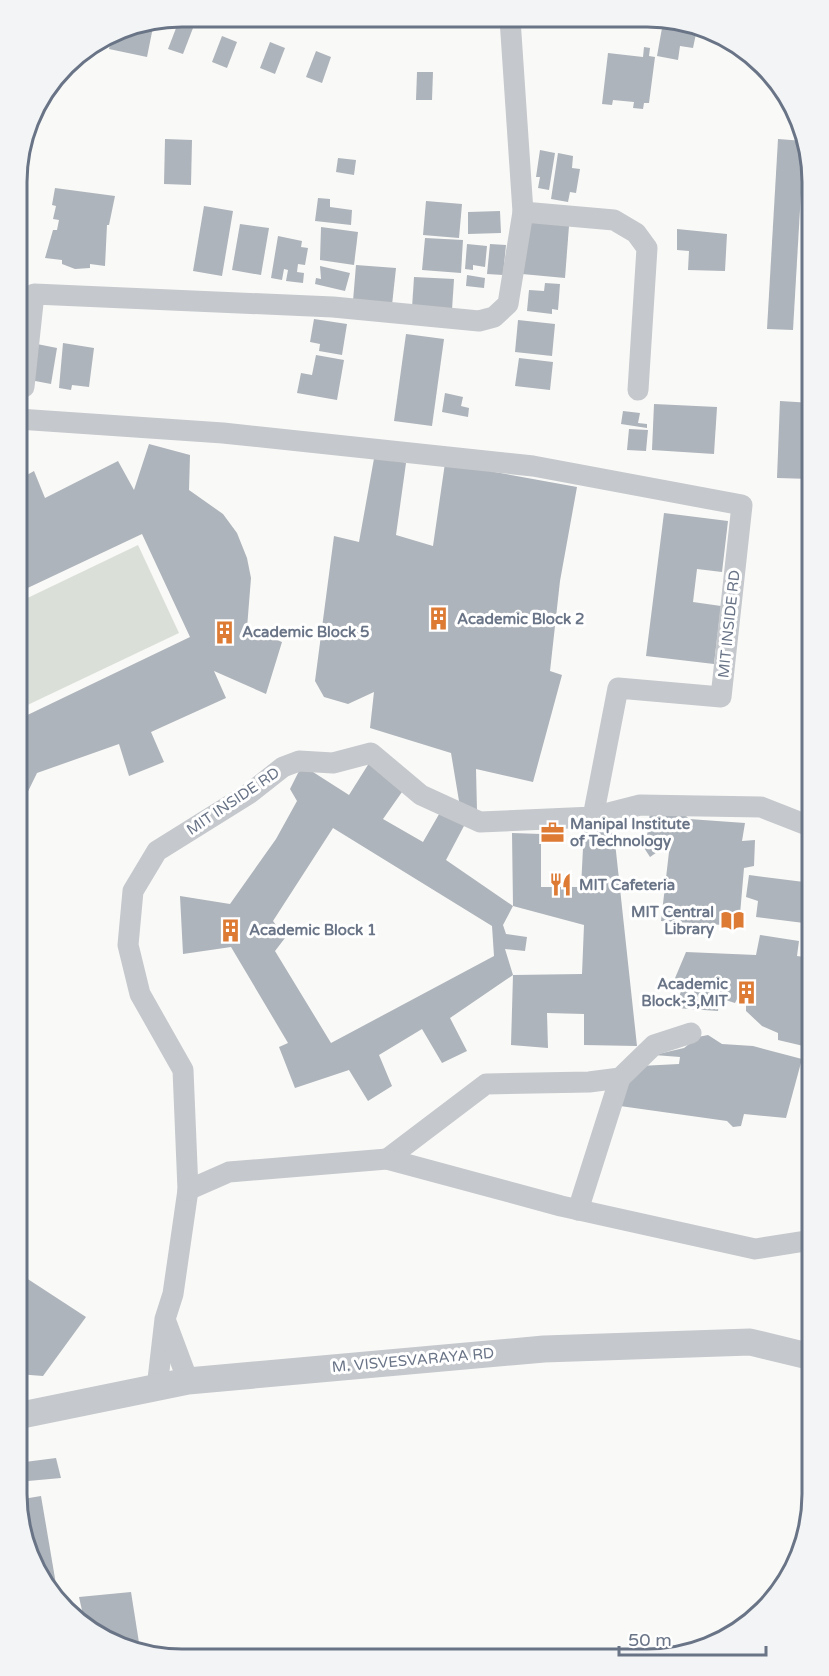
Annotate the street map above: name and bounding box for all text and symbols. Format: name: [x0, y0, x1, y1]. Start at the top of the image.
street label: MIT INSIDE RD: [714, 569, 744, 679]
building icon: Academic Block 2: [426, 606, 452, 632]
place label: Academic Block 2: [457, 610, 584, 628]
building icon: Academic Block 5: [211, 619, 237, 645]
place label: Academic Block 5: [242, 623, 369, 641]
street label: MIT INSIDE RD: [183, 763, 283, 839]
place label: Manipal Institute of Technology: [570, 815, 691, 851]
office icon: Manipal Institute of Technology: [539, 820, 565, 846]
restaurant icon: MIT Cafeteria: [548, 872, 574, 898]
place label: MIT Cafeteria: [579, 876, 675, 894]
place label: MIT Central Library: [631, 903, 714, 939]
library icon: MIT Central Library: [719, 908, 745, 934]
building icon: Academic Block 1: [218, 917, 244, 943]
place label: Academic Block 1: [249, 921, 376, 939]
place label: Academic Block-3,MIT: [641, 975, 729, 1010]
building icon: Academic Block-3,MIT: [733, 980, 759, 1006]
street label: M. VISVESVARAYA RD: [331, 1344, 495, 1376]
scale bar: [619, 1619, 766, 1657]
text: 50 m: [628, 1629, 672, 1651]

